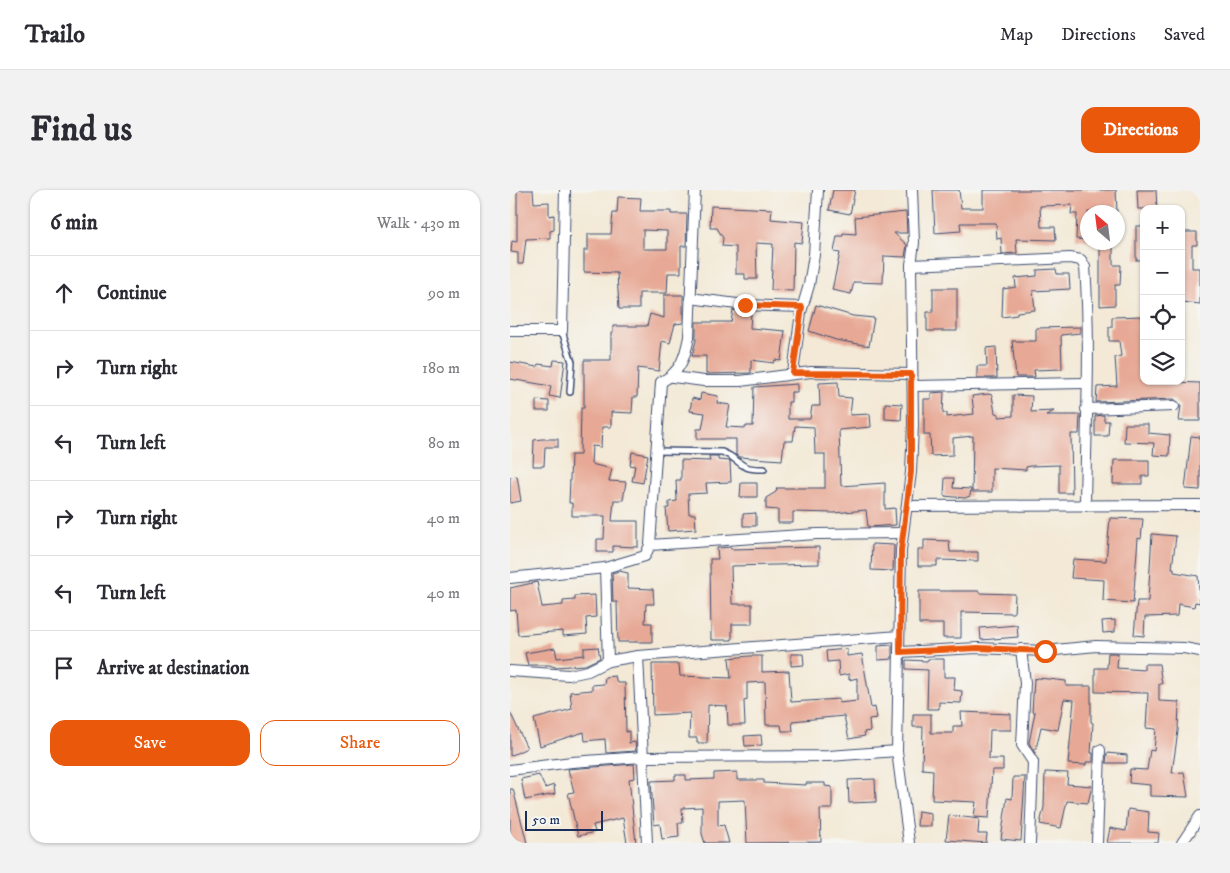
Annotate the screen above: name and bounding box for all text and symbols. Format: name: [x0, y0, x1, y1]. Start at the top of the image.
text: Trailo: [25, 20, 85, 50]
text: Map: [1000, 24, 1033, 46]
text: Directions: [1061, 24, 1136, 46]
text: Saved: [1164, 24, 1205, 46]
button: Directions: [1081, 107, 1200, 153]
text: Find us: [30, 108, 132, 152]
north arrow: [1080, 205, 1125, 250]
map controls: [1140, 205, 1185, 385]
button: +: [1140, 205, 1185, 250]
text: 6 min: [50, 210, 98, 236]
text: Walk · 430 m: [377, 213, 460, 233]
button: −: [1140, 250, 1185, 295]
icon: ahead: [50, 279, 78, 307]
text: Continue: [97, 282, 167, 305]
text: 90 m: [428, 283, 460, 303]
route end: [734, 294, 757, 317]
button: locate: [1140, 295, 1185, 340]
button: layers: [1140, 340, 1185, 385]
icon: right: [50, 354, 78, 382]
text: Turn right: [97, 357, 177, 380]
text: 180 m: [422, 358, 460, 378]
icon: left: [50, 429, 78, 457]
text: Turn left: [97, 432, 166, 455]
text: 80 m: [428, 433, 460, 453]
icon: right: [50, 504, 78, 532]
text: Turn right: [97, 507, 177, 530]
text: 40 m: [427, 508, 460, 528]
icon: left: [50, 579, 78, 607]
text: Turn left: [97, 582, 166, 605]
text: 40 m: [427, 583, 460, 603]
route start: [1034, 640, 1057, 663]
icon: arrive: [50, 654, 78, 682]
text: Arrive at destination: [97, 657, 249, 680]
button: Save: [50, 720, 250, 766]
button: Share: [260, 720, 460, 766]
scale bar: [525, 808, 602, 831]
text: 50 m: [532, 811, 560, 829]

